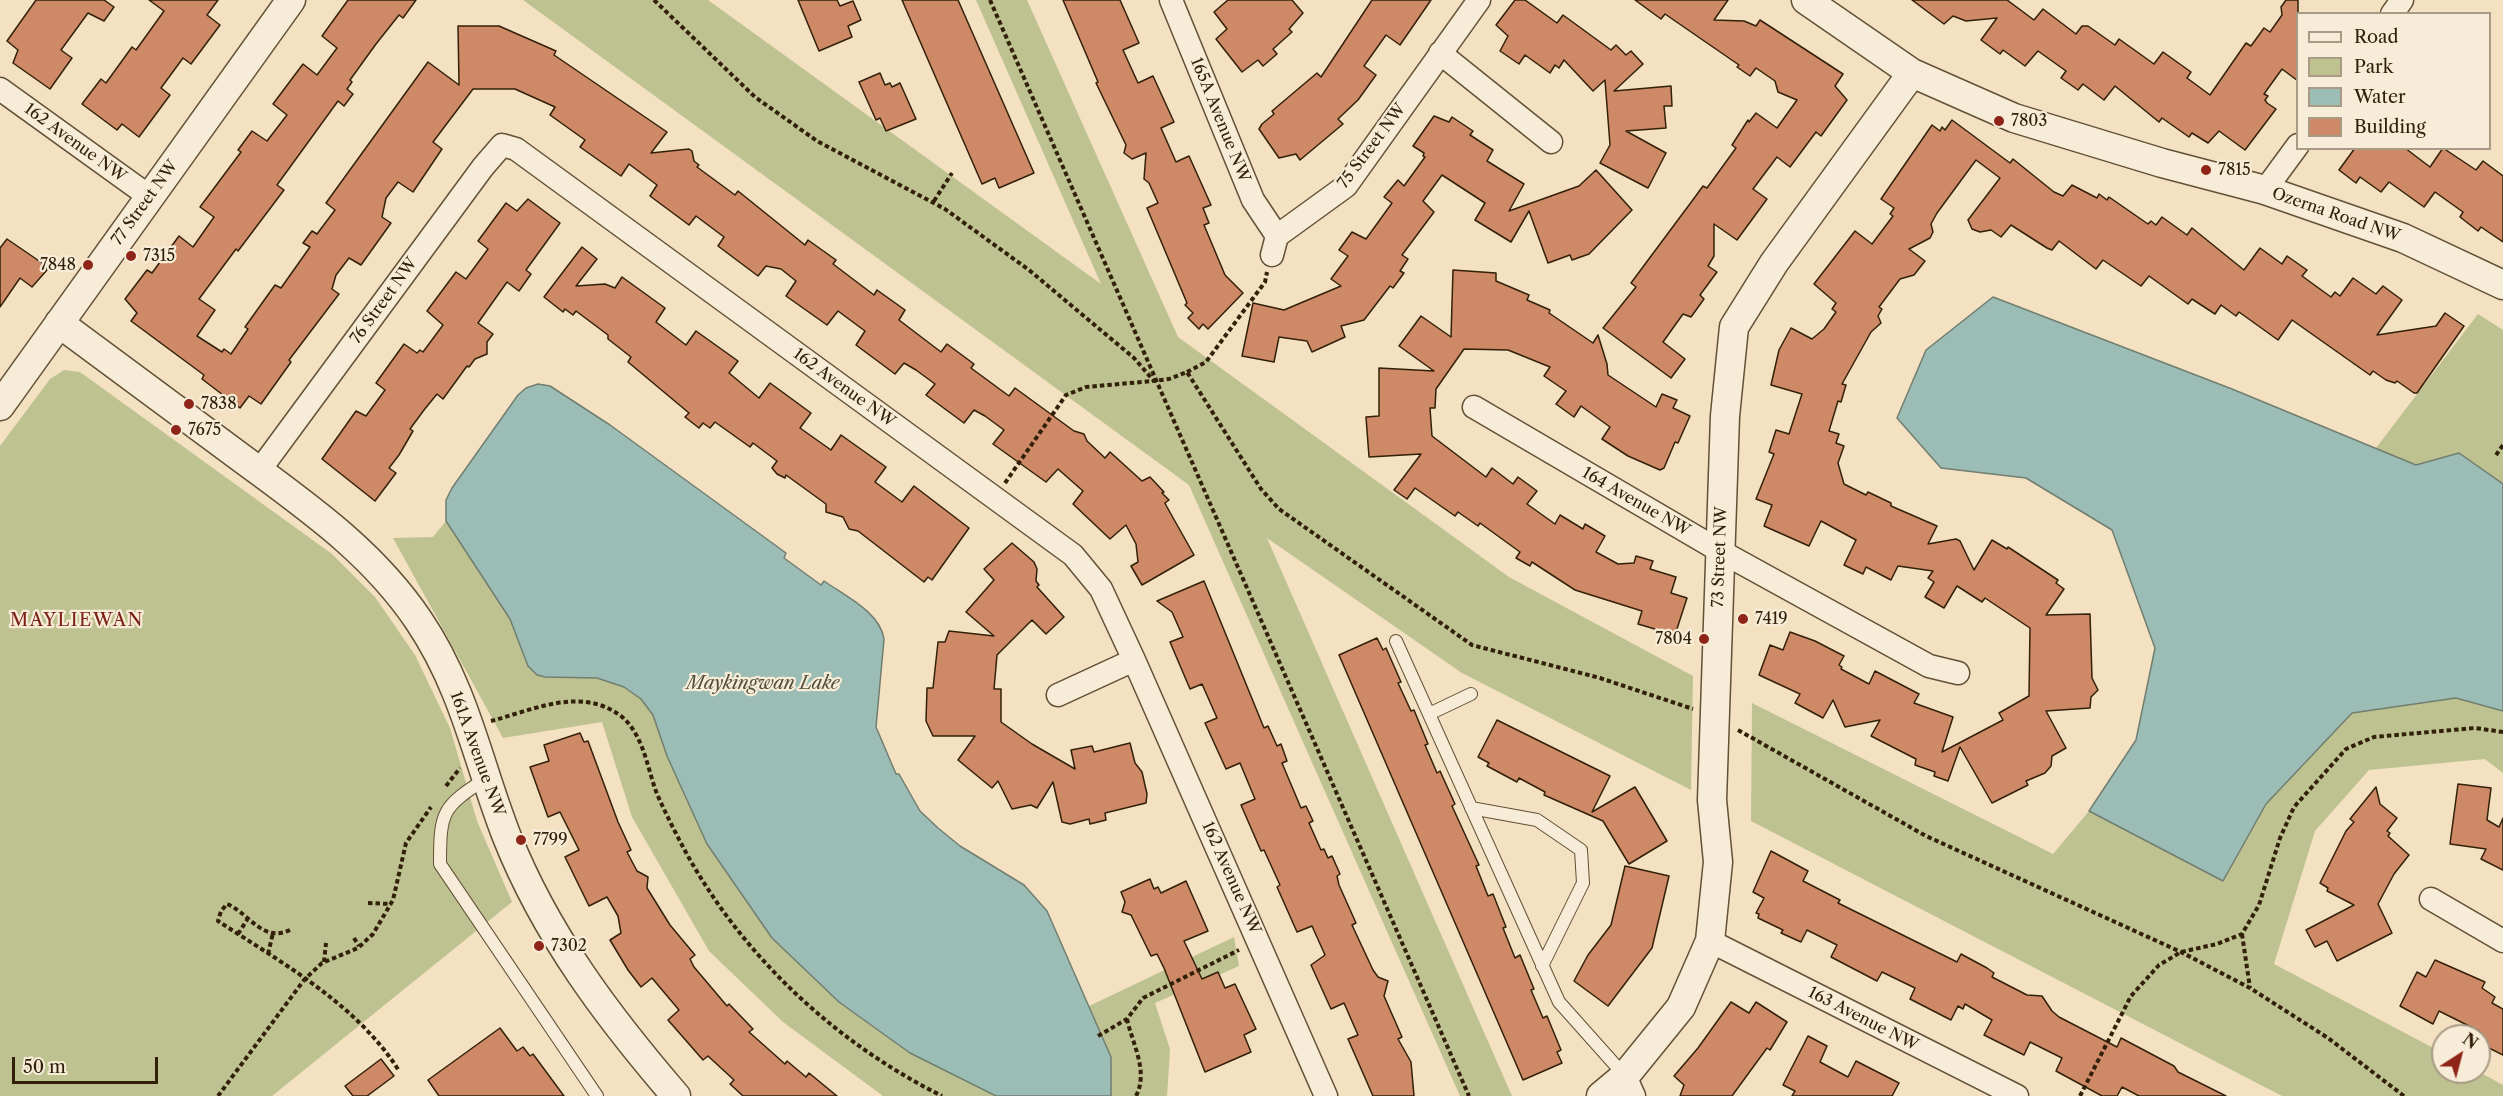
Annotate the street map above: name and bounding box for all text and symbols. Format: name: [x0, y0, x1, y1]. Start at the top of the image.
legend: [2296, 12, 2491, 150]
text: Road: [2354, 26, 2399, 48]
street label: 165A Avenue NW: [1186, 55, 1254, 185]
text: Park: [2354, 56, 2393, 78]
text: Water: [2354, 86, 2406, 108]
street label: 162 Avenue NW: [20, 100, 130, 186]
street label: 75 Street NW: [1334, 100, 1410, 192]
place label: 7803: [2011, 111, 2047, 131]
marker: 7803: [1992, 114, 2006, 128]
text: Building: [2354, 116, 2426, 138]
street label: 77 Street NW: [108, 157, 182, 249]
place label: 7815: [2218, 160, 2251, 180]
marker: 7815: [2199, 163, 2213, 177]
street label: Ozerna Road NW: [2269, 184, 2403, 246]
place label: 7315: [143, 246, 175, 266]
marker: 7315: [124, 249, 138, 263]
street label: 76 Street NW: [346, 254, 422, 348]
place label: 7848: [40, 255, 76, 275]
marker: 7848: [81, 258, 95, 272]
street label: 162 Avenue NW: [789, 345, 899, 431]
place label: 7838: [201, 394, 237, 414]
marker: 7838: [182, 397, 196, 411]
place label: 7675: [188, 420, 221, 440]
marker: 7675: [169, 423, 183, 437]
street label: 164 Avenue NW: [1579, 463, 1693, 541]
street label: 73 Street NW: [1709, 506, 1731, 608]
place label: 7419: [1755, 609, 1788, 629]
district label: MAYLIEWAN: [10, 610, 144, 632]
marker: 7419: [1736, 612, 1750, 626]
place label: 7804: [1655, 629, 1692, 649]
marker: 7804: [1697, 632, 1711, 646]
water label: Maykingwan Lake: [686, 673, 840, 695]
street label: 161A Avenue NW: [445, 689, 509, 819]
street label: 162 Avenue NW: [1198, 819, 1264, 937]
place label: 7799: [533, 830, 568, 850]
marker: 7799: [514, 833, 528, 847]
place label: 7302: [551, 936, 587, 956]
marker: 7302: [532, 939, 546, 953]
street label: 163 Avenue NW: [1805, 983, 1921, 1055]
north arrow: [2431, 1024, 2491, 1084]
text: N: [2459, 1029, 2482, 1053]
scale bar: [15, 1045, 160, 1083]
text: 50 m: [23, 1056, 66, 1078]

